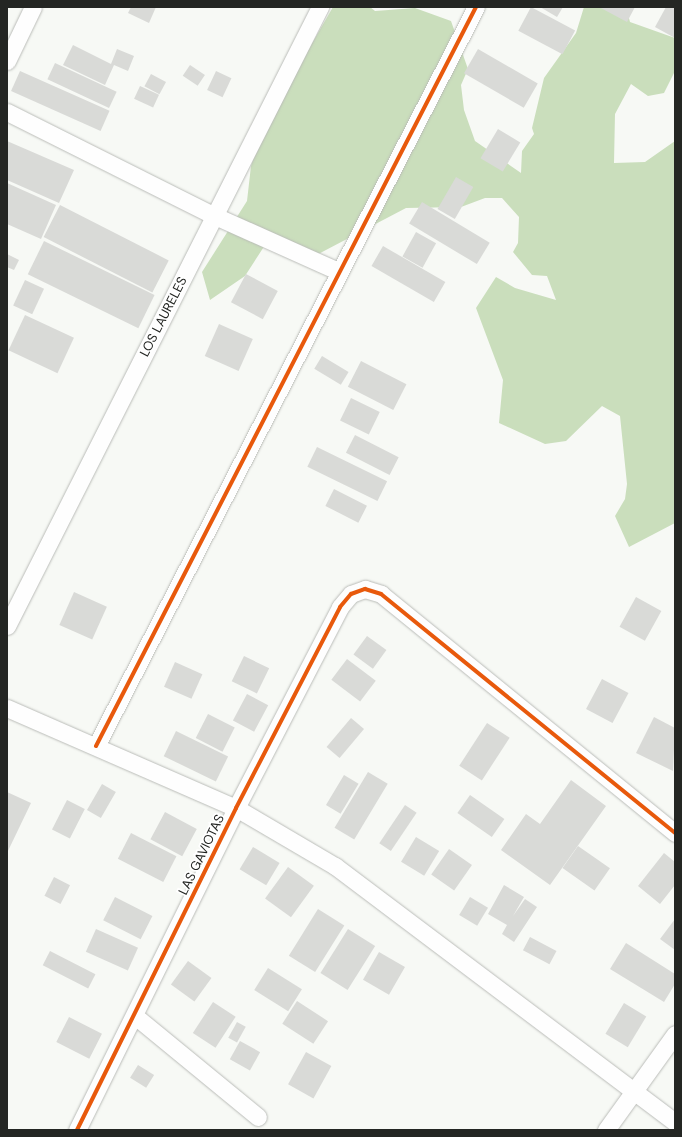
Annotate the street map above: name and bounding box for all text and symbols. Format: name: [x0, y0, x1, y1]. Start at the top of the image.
street label: LOS LAURELES: [137, 274, 191, 360]
street label: LAS GAVIOTAS: [176, 812, 228, 898]

